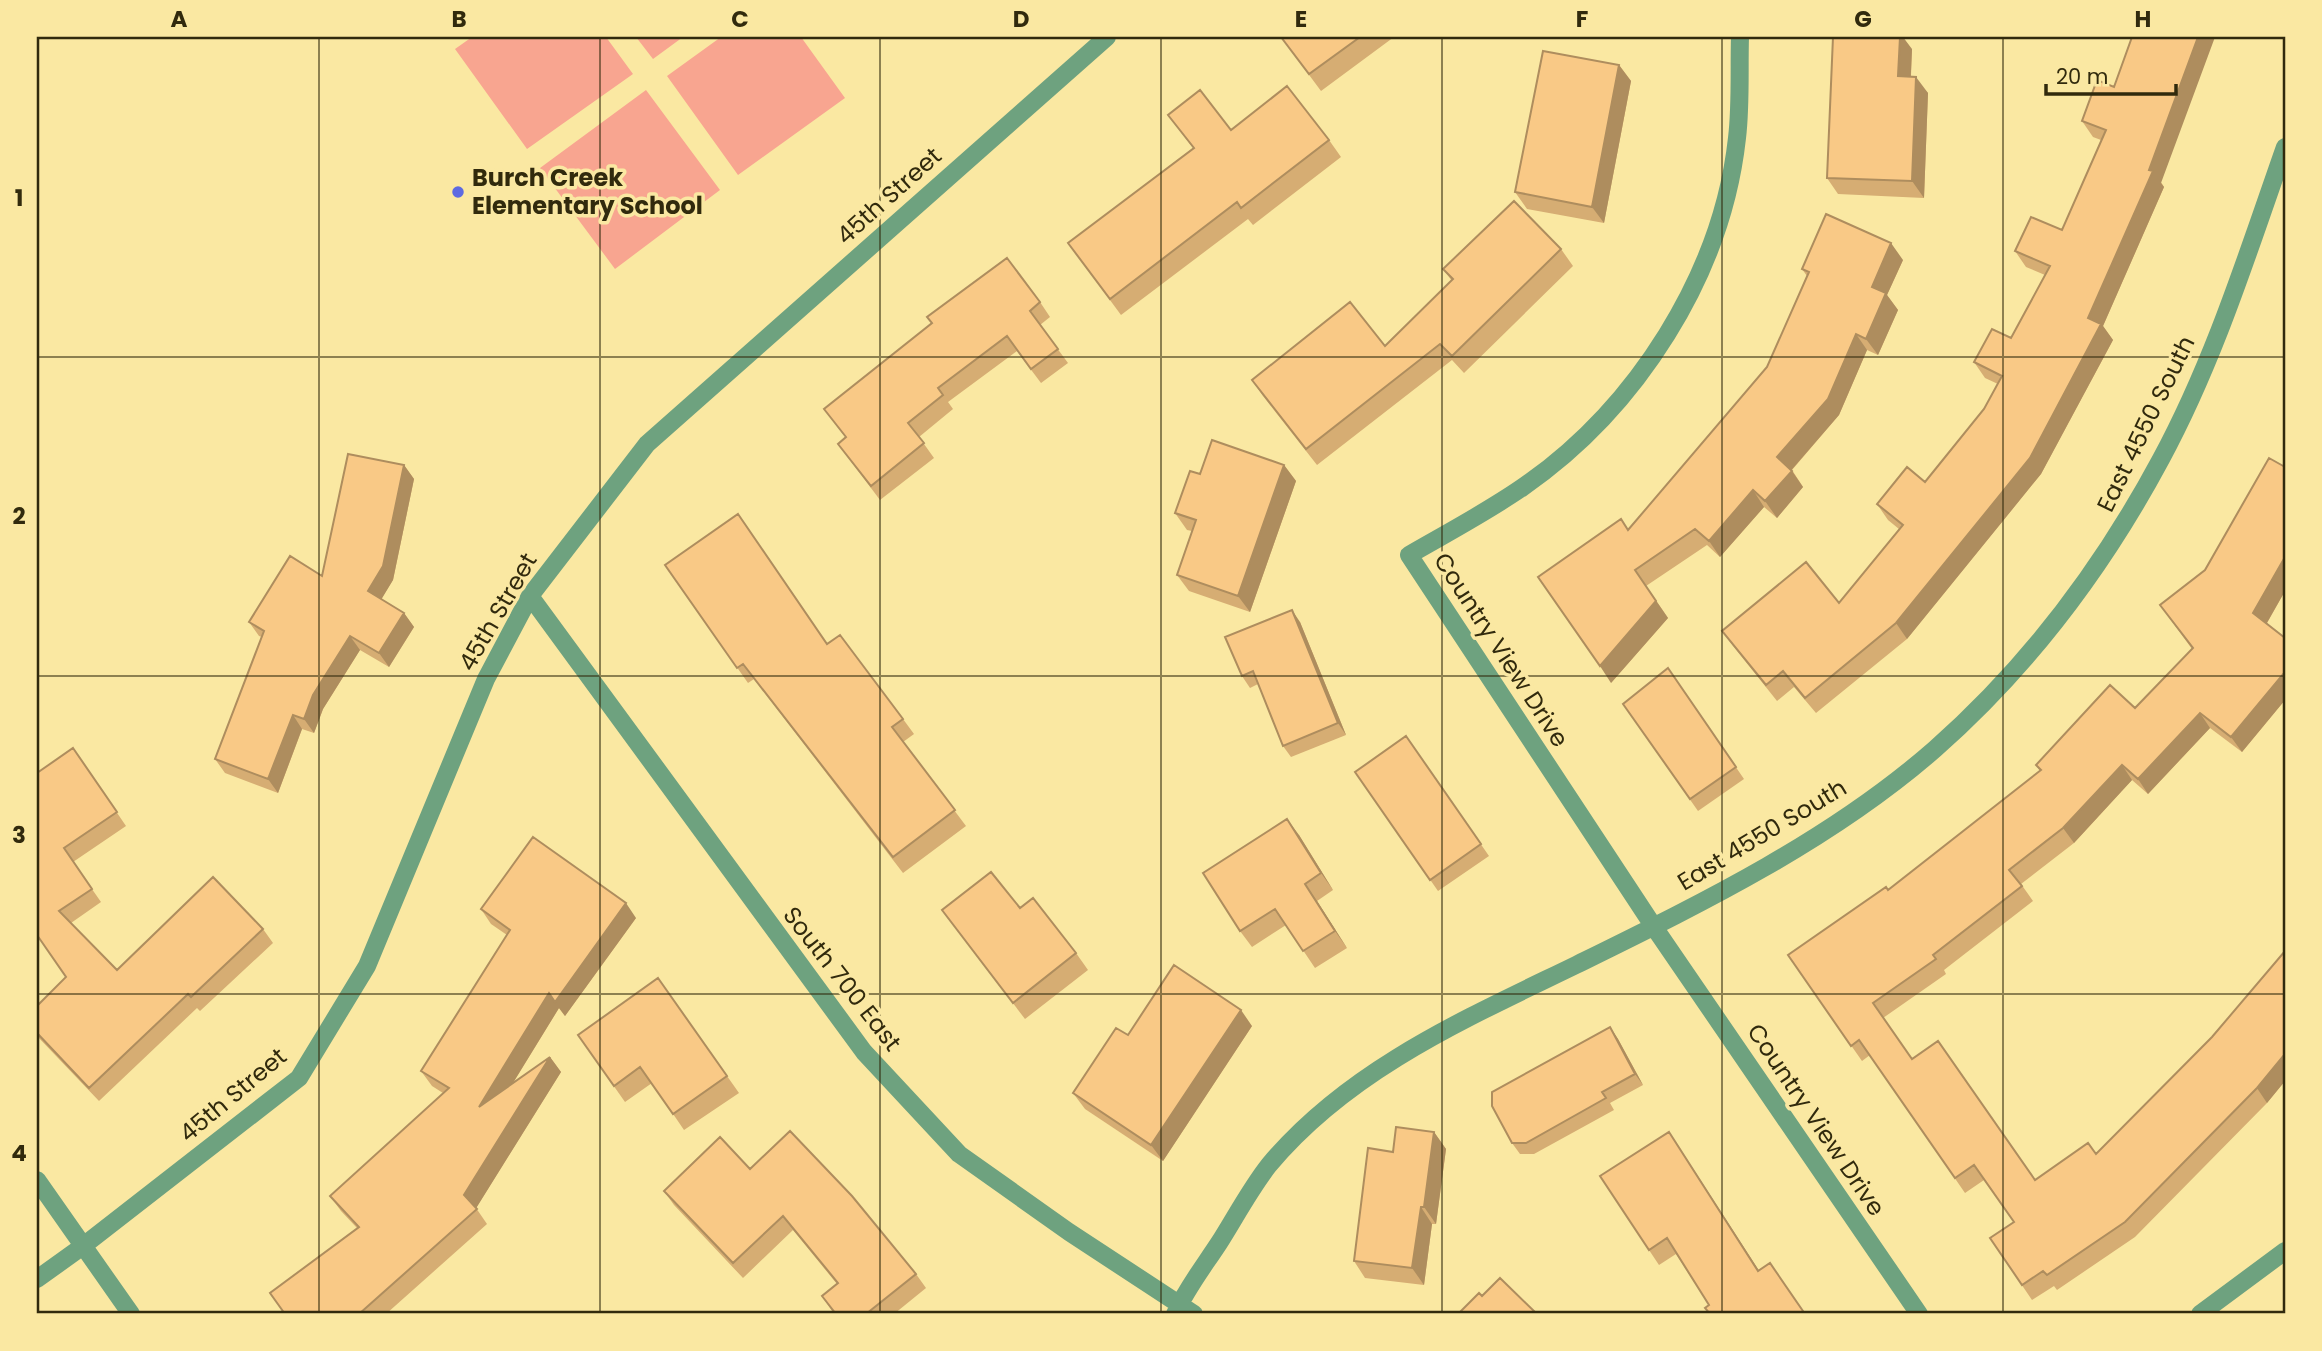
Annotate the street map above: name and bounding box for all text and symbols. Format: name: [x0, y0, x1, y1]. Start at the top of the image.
text: A: [171, 3, 188, 35]
text: B: [451, 3, 467, 35]
text: C: [731, 3, 749, 35]
text: D: [1013, 3, 1029, 35]
text: E: [1295, 3, 1307, 35]
text: F: [1576, 3, 1588, 35]
text: G: [1854, 3, 1872, 35]
text: H: [2135, 3, 2151, 35]
scale bar: [2046, 52, 2175, 96]
text: 20 m: [2056, 62, 2109, 91]
street label: 45th Street: [829, 140, 948, 252]
place label: Burch Creek Elementary School: [472, 161, 703, 222]
text: 1: [15, 182, 23, 214]
marker: Burch Creek Elementary School: [450, 184, 466, 200]
street label: East 4550 South: [2089, 330, 2202, 517]
text: 2: [12, 500, 26, 532]
street label: Country View Drive: [1426, 546, 1577, 753]
street label: 45th Street: [451, 547, 545, 677]
street label: East 4550 South: [1671, 771, 1852, 898]
text: 3: [12, 819, 26, 851]
street label: South 700 East: [776, 900, 909, 1058]
street label: Country View Drive: [1740, 1017, 1893, 1222]
street label: 45th Street: [172, 1040, 293, 1149]
text: 4: [11, 1137, 27, 1169]

